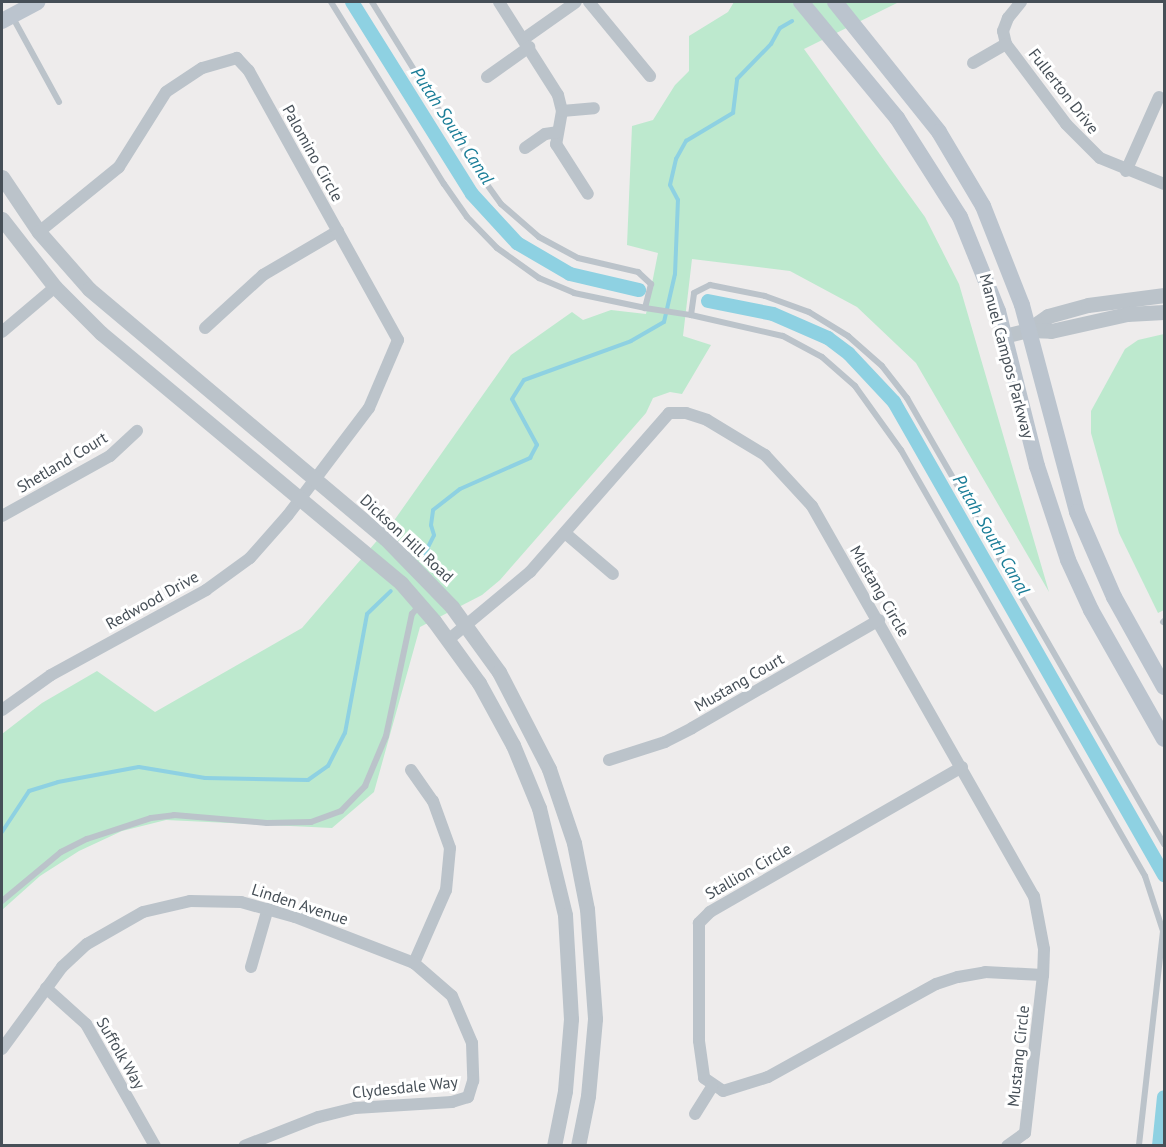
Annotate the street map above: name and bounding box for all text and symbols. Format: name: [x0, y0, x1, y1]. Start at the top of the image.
street label: Fullerton Drive: [1025, 45, 1103, 137]
water label: Putah South Canal: [406, 63, 498, 189]
street label: Palomino Circle: [279, 101, 347, 205]
street label: Manuel Campos Parkway: [976, 272, 1038, 440]
street label: Shetland Court: [13, 427, 111, 497]
water label: Putah South Canal: [948, 471, 1034, 599]
street label: Dickson Hill Road: [356, 490, 458, 586]
street label: Mustang Circle: [846, 542, 914, 640]
street label: Redwood Drive: [102, 567, 202, 633]
street label: Mustang Court: [691, 649, 787, 715]
street label: Stallion Circle: [702, 839, 794, 903]
street label: Linden Avenue: [249, 879, 351, 929]
street label: Mustang Circle: [1003, 1004, 1033, 1108]
street label: Suffolk Way: [93, 1013, 149, 1093]
street label: Clydesdale Way: [351, 1072, 459, 1102]

